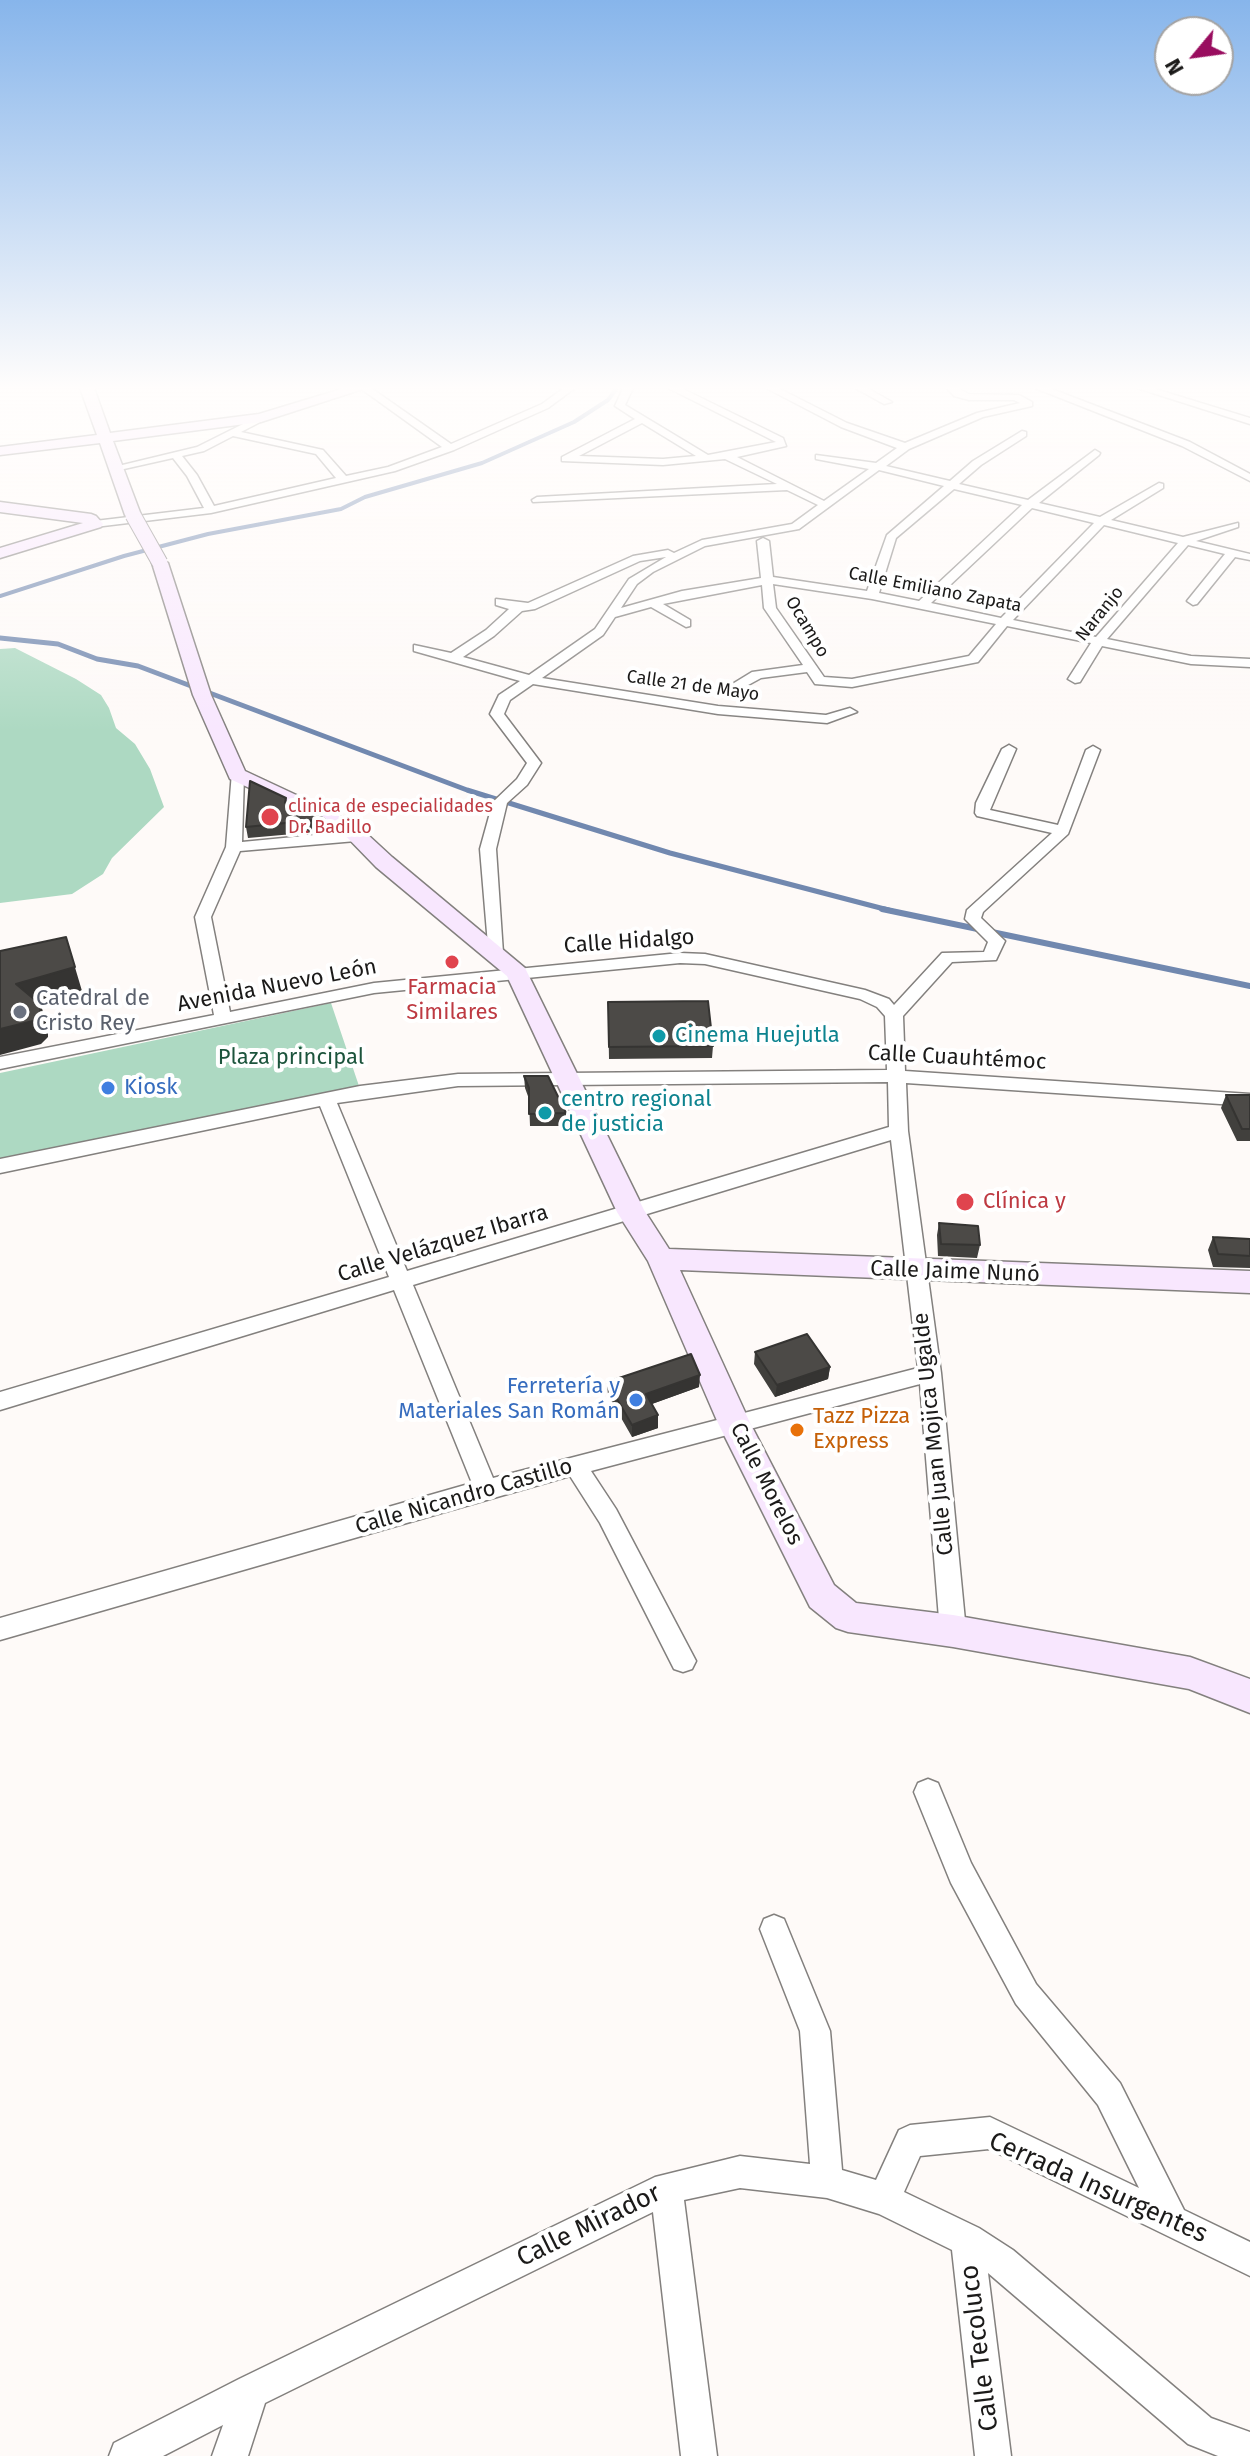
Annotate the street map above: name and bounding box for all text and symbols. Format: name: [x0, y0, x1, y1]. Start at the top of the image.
north arrow: [1154, 16, 1234, 96]
text: N: [1159, 54, 1190, 80]
street label: Calle Emiliano Zapata: [847, 563, 1023, 617]
street label: Naranjo: [1071, 582, 1129, 646]
street label: Ocampo: [780, 593, 834, 661]
street label: Calle 21 de Mayo: [625, 666, 761, 706]
place label: clinica de especialidades Dr. Badillo: [288, 796, 493, 838]
marker: clinica de especialidades Dr. Badillo: [259, 806, 281, 828]
street label: Calle Hidalgo: [563, 924, 695, 960]
marker: Farmacia Similares: [443, 953, 461, 971]
street label: Avenida Nuevo León: [175, 954, 379, 1018]
place label: Farmacia Similares: [406, 975, 498, 1026]
place label: Catedral de Cristo Rey: [36, 986, 150, 1038]
marker: Catedral de Cristo Rey: [11, 1003, 29, 1021]
place label: Cinema Huejutla: [675, 1023, 840, 1049]
marker: Cinema Huejutla: [650, 1027, 668, 1045]
street label: Calle Cuauhtémoc: [867, 1040, 1047, 1076]
park label: Plaza principal: [218, 1045, 364, 1071]
place label: Kiosk: [124, 1075, 178, 1101]
marker: Kiosk: [99, 1079, 117, 1097]
place label: centro regional de justicia: [561, 1087, 712, 1138]
marker: centro regional de justicia: [536, 1104, 554, 1122]
place label: Clínica y: [983, 1189, 1066, 1215]
marker: Clínica y: [954, 1191, 976, 1213]
street label: Calle Velázquez Ibarra: [335, 1199, 551, 1289]
street label: Calle Jaime Nunó: [870, 1256, 1040, 1288]
street label: Calle Juan Mojica Ugalde: [908, 1311, 960, 1557]
place label: Ferretería y Materiales San Román: [398, 1374, 620, 1426]
marker: Ferretería y Materiales San Román: [627, 1391, 645, 1409]
place label: Tazz Pizza Express: [813, 1404, 910, 1456]
street label: Calle Morelos: [724, 1418, 808, 1550]
marker: Tazz Pizza Express: [788, 1421, 806, 1439]
street label: Calle Nicandro Castillo: [353, 1453, 575, 1541]
street label: Cerrada Insurgentes: [984, 2126, 1212, 2250]
street label: Calle Mirador: [512, 2178, 666, 2274]
street label: Calle Tecoluco: [954, 2263, 1006, 2433]

